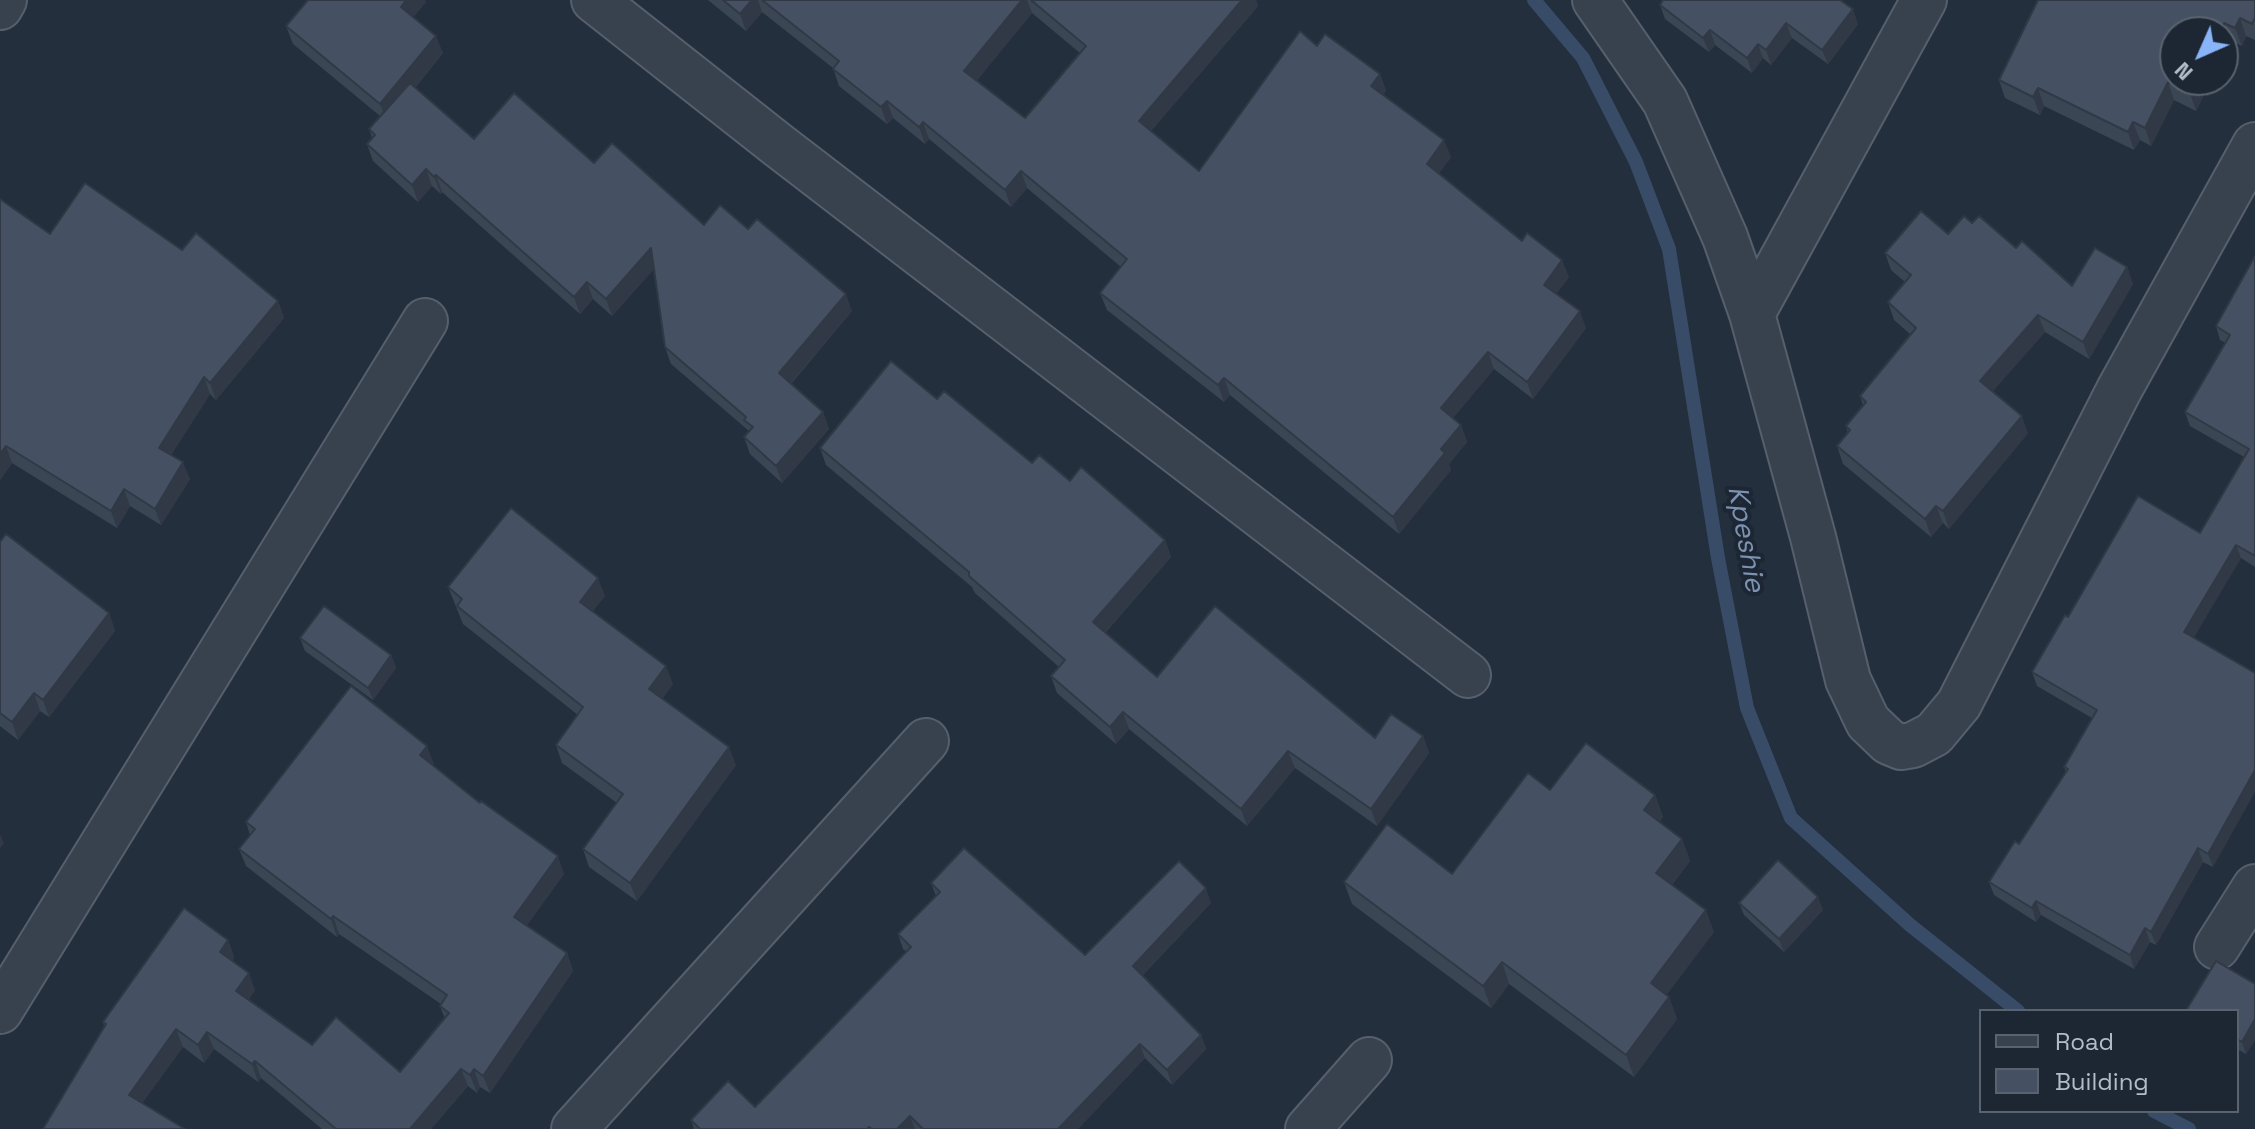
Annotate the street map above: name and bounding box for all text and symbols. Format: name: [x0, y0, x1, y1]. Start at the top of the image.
north arrow: [2159, 16, 2239, 96]
text: N: [2168, 56, 2199, 87]
water label: Kpeshie: [1719, 483, 1771, 595]
legend: [1979, 1009, 2239, 1113]
text: Road: [2055, 1026, 2114, 1057]
text: Building: [2055, 1066, 2149, 1097]

